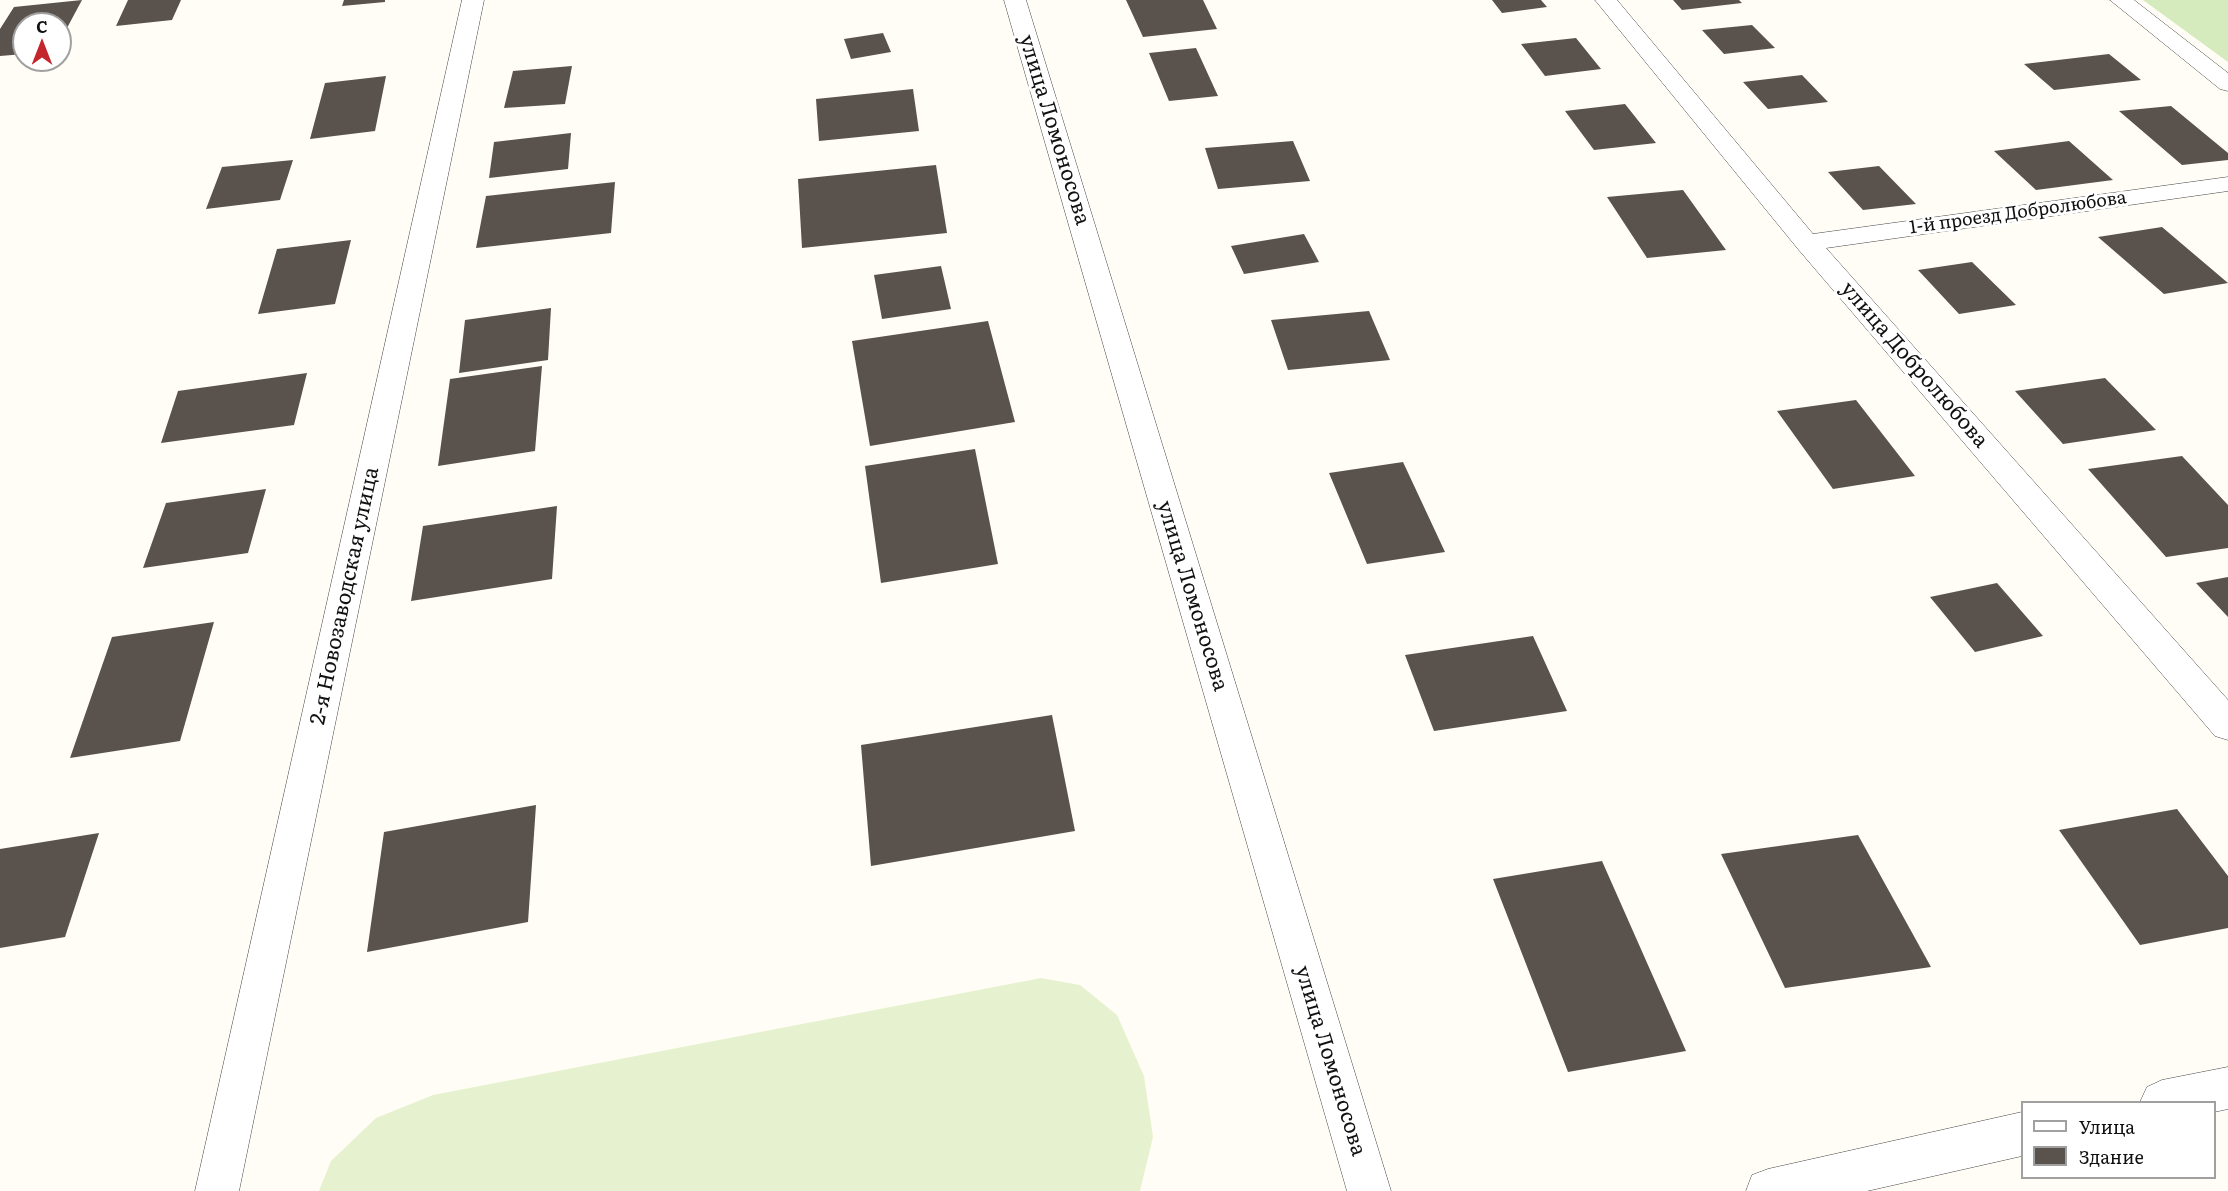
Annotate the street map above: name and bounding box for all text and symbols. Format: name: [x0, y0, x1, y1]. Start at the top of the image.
north arrow: [12, 12, 72, 72]
text: С: [36, 14, 48, 38]
street label: улица Ломоносова: [1013, 32, 1095, 228]
street label: 1-й проезд Добролюбова: [1908, 187, 2128, 239]
street label: улица Добролюбова: [1835, 277, 1993, 453]
street label: 2-я Новозаводская улица: [305, 465, 385, 727]
street label: улица Ломоносова: [1151, 498, 1233, 694]
street label: улица Ломоносова: [1289, 963, 1371, 1159]
legend: [2021, 1101, 2216, 1179]
text: Улица: [2079, 1113, 2135, 1140]
text: Здание: [2079, 1143, 2144, 1170]

